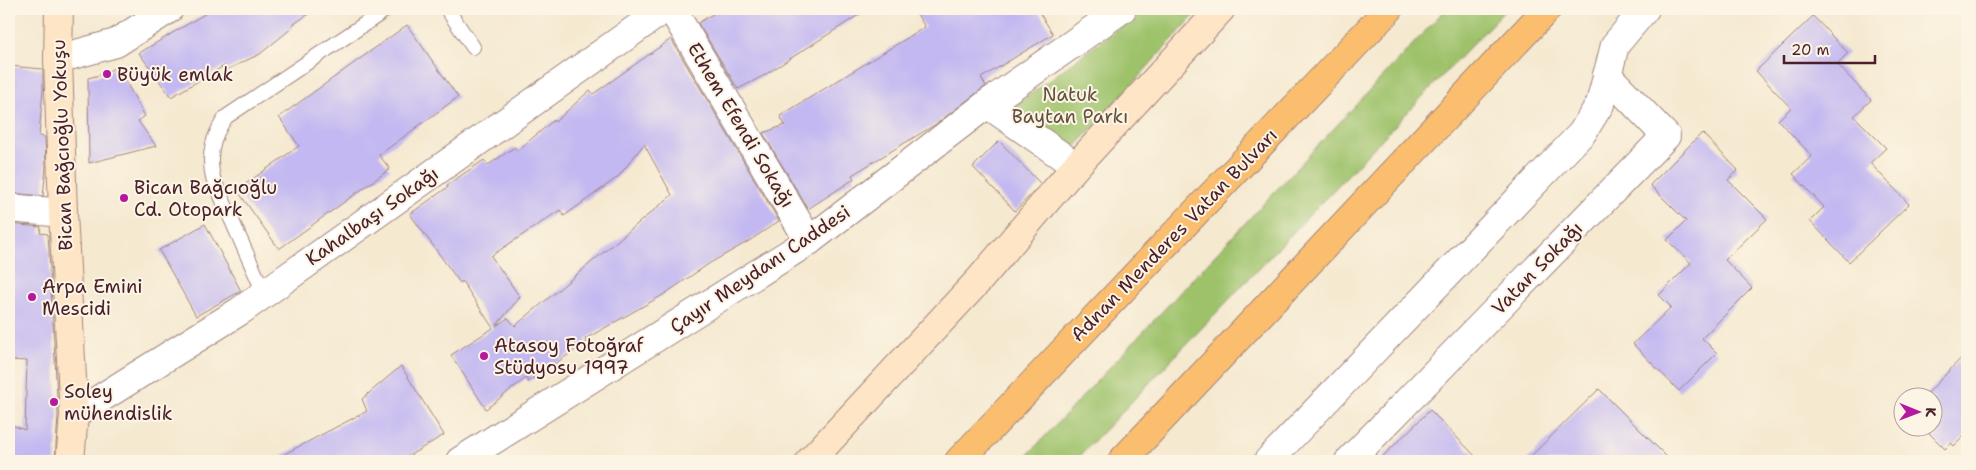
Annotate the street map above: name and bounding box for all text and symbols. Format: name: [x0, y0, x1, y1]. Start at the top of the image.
scale bar: [1784, 32, 1875, 64]
street label: Ethem Efendi Sokağı: [682, 38, 800, 212]
street label: Bican Bağcıoğlu Yokuşu: [46, 39, 78, 251]
text: 20 m: [1791, 40, 1830, 60]
place label: Büyük emlak: [117, 62, 234, 87]
marker: Büyük emlak: [101, 68, 113, 80]
park label: Natuk Baytan Parkı: [1012, 82, 1128, 129]
street label: Adnan Menderes Vatan Bulvarı: [1065, 123, 1283, 347]
street label: Kahalbaşı Sokağı: [301, 161, 443, 271]
place label: Bican Bağcıoğlu Cd. Otopark: [134, 175, 277, 222]
marker: Bican Bağcıoğlu Cd. Otopark: [118, 192, 130, 204]
street label: Çayır Meydanı Caddesi: [665, 199, 855, 339]
street label: Vatan Sokağı: [1486, 216, 1588, 320]
place label: Arpa Emini Mescidi: [42, 274, 143, 321]
marker: Arpa Emini Mescidi: [26, 291, 38, 303]
place label: Atasoy Fotoğraf Stüdyosu 1997: [494, 333, 645, 380]
marker: Atasoy Fotoğraf Stüdyosu 1997: [478, 350, 490, 362]
place label: Soley mühendislik: [64, 379, 173, 426]
north arrow: [1894, 388, 1944, 438]
marker: Soley mühendislik: [48, 396, 60, 408]
text: K: [1922, 407, 1940, 418]

